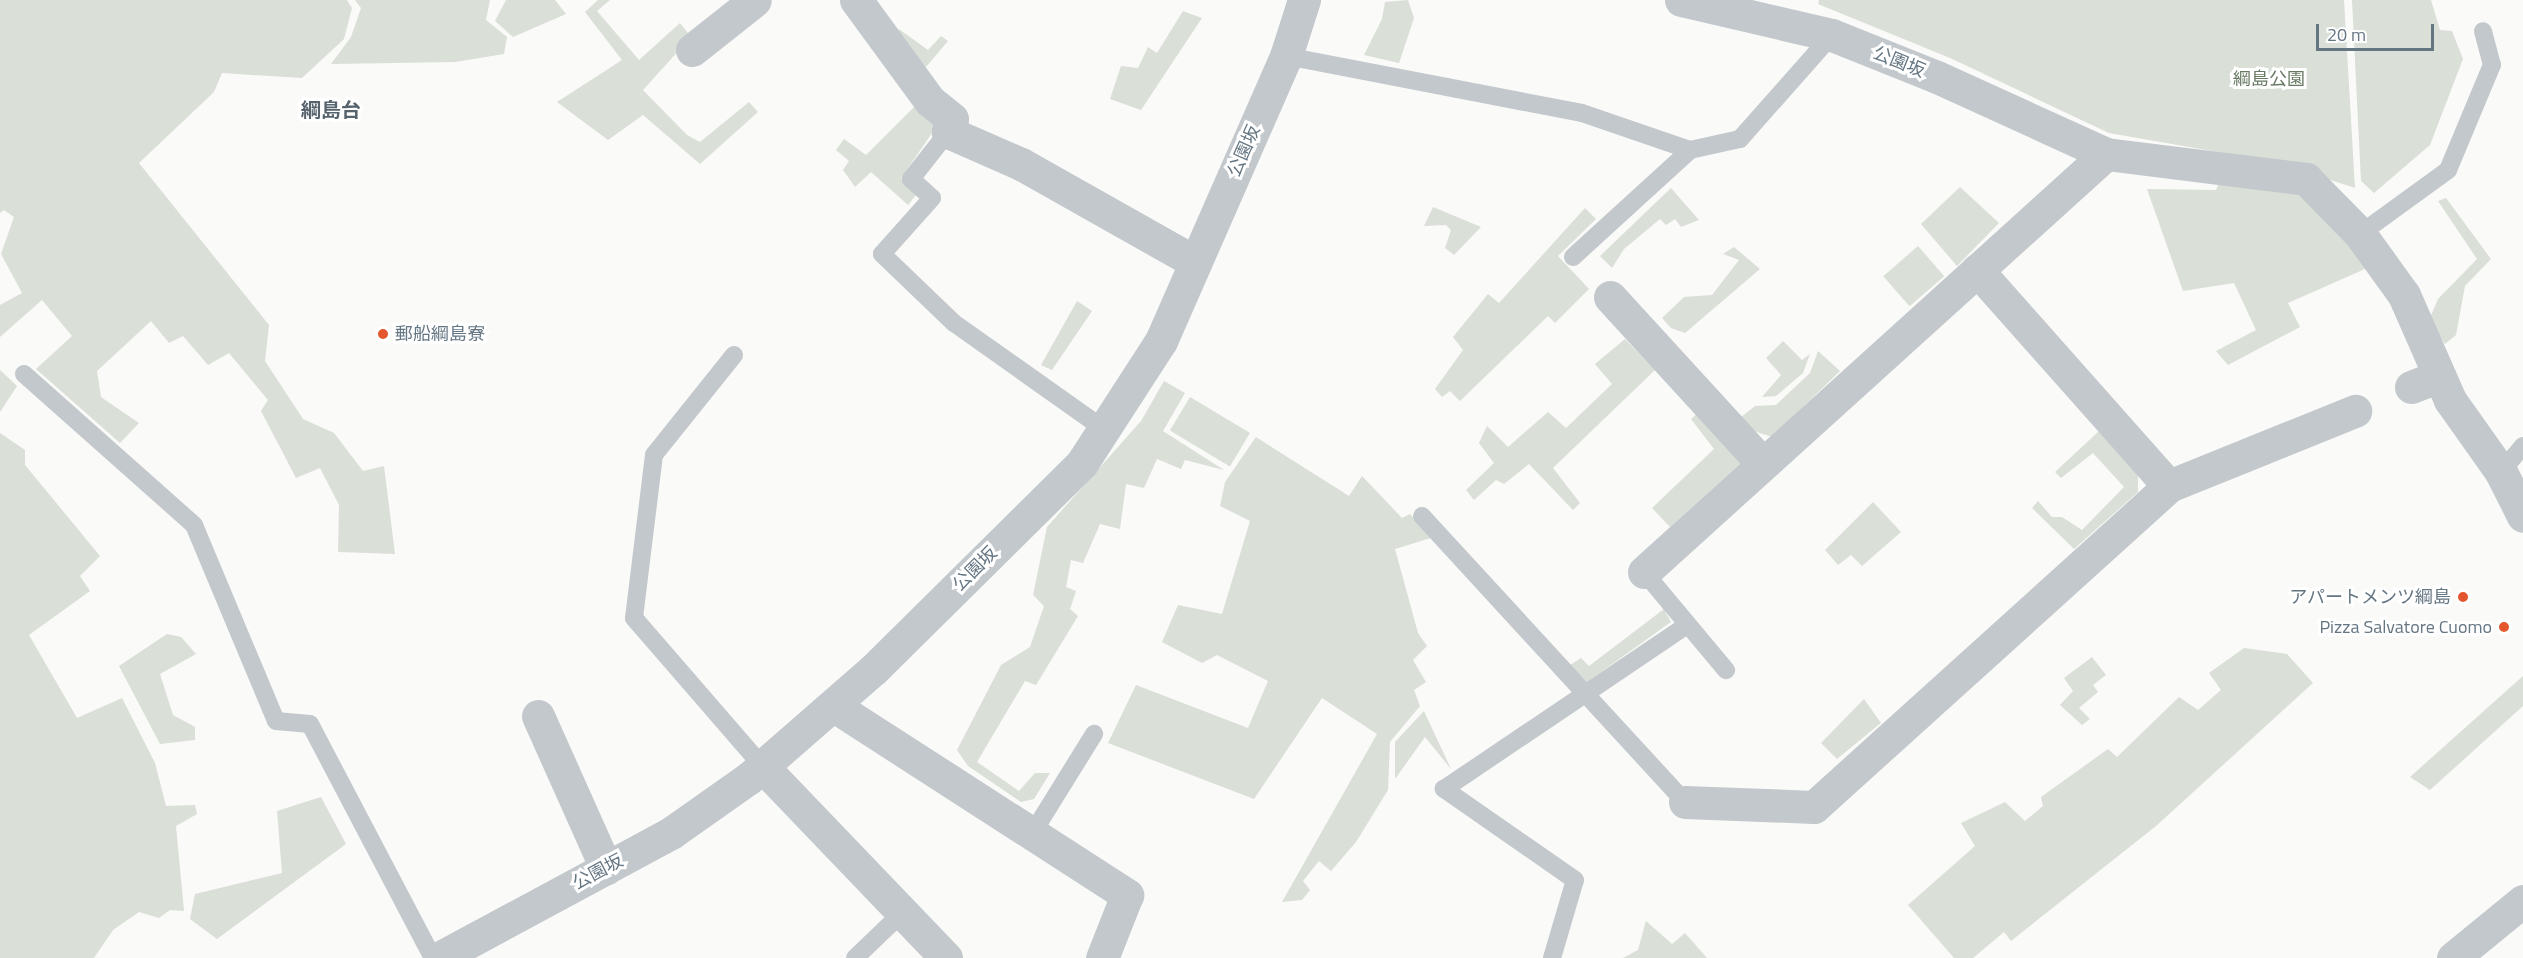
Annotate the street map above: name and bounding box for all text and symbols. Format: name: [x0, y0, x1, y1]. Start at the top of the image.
scale bar: [2319, 12, 2438, 50]
text: 20 m: [2327, 21, 2366, 48]
street label: 公園坂: [1870, 42, 1928, 82]
park label: 綱島公園: [2233, 68, 2305, 90]
district label: 綱島台: [301, 97, 361, 121]
street label: 公園坂: [1223, 122, 1265, 180]
place label: 郵船綱島寮: [395, 323, 485, 345]
marker: 郵船綱島寮: [376, 327, 390, 341]
street label: 公園坂: [948, 542, 1002, 596]
place label: アパートメンツ綱島: [2289, 586, 2451, 608]
marker: アパートメンツ綱島: [2456, 590, 2470, 604]
place label: Pizza Salvatore Cuomo: [2319, 616, 2492, 638]
marker: Pizza Salvatore Cuomo: [2497, 620, 2511, 634]
street label: 公園坂: [569, 850, 627, 894]

